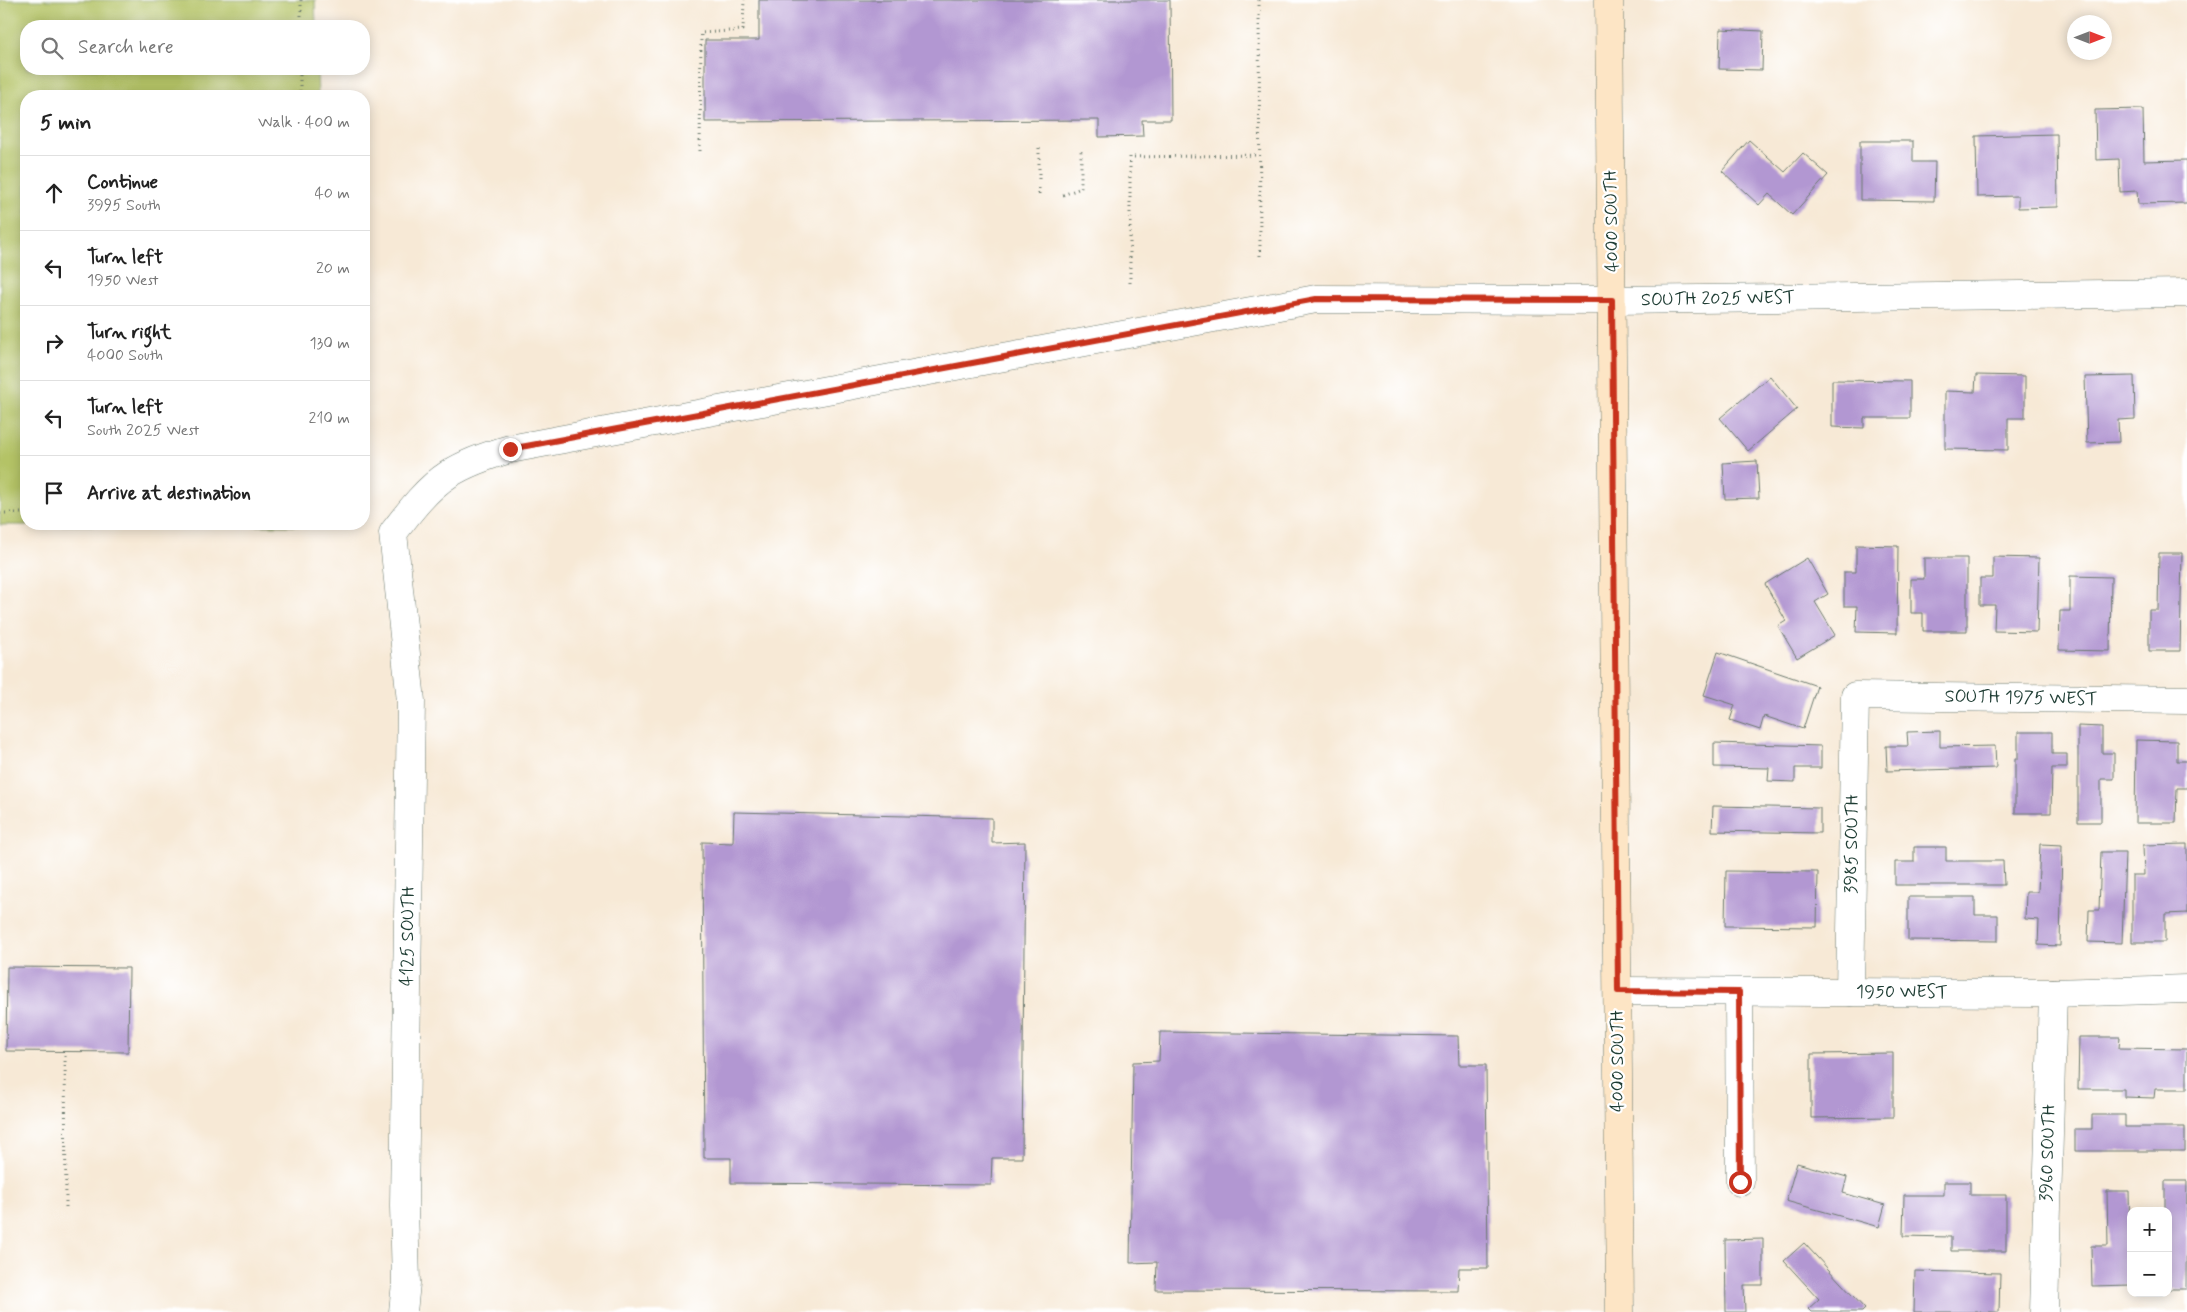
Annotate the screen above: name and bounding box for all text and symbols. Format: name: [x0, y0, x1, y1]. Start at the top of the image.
north arrow: [2067, 15, 2112, 60]
search box: [20, 20, 370, 75]
icon: search: [38, 34, 66, 62]
text: Search here: [78, 35, 174, 60]
text: 5 min: [40, 109, 92, 137]
text: Walk · 400 m: [258, 112, 350, 133]
text: Continue: [87, 170, 158, 195]
street label: 4000 SOUTH: [1599, 170, 1625, 272]
icon: ahead: [40, 179, 68, 207]
text: 40 m: [314, 183, 350, 204]
text: 3995 South: [87, 195, 161, 216]
text: Turn left: [87, 245, 163, 270]
icon: left: [40, 254, 68, 282]
text: 20 m: [316, 258, 350, 279]
text: 1950 West: [87, 270, 159, 291]
street label: SOUTH 2025 WEST: [1641, 286, 1795, 312]
text: Turn right: [87, 320, 171, 345]
icon: right: [40, 329, 68, 357]
text: 130 m: [309, 333, 350, 354]
text: 4000 South: [87, 345, 163, 366]
text: Turn left: [87, 395, 163, 420]
icon: left: [40, 404, 68, 432]
text: 210 m: [309, 408, 350, 429]
text: South 2025 West: [87, 420, 199, 441]
route end: [499, 438, 522, 461]
icon: arrive: [40, 479, 68, 507]
text: Arrive at destination: [87, 481, 251, 506]
street label: SOUTH 1975 WEST: [1944, 685, 2098, 711]
street label: 3985 SOUTH: [1839, 794, 1865, 894]
street label: 4125 SOUTH: [395, 885, 421, 986]
street label: 1950 WEST: [1856, 980, 1948, 1004]
street label: 4000 SOUTH: [1606, 1010, 1630, 1112]
street label: 3960 SOUTH: [2034, 1103, 2062, 1202]
route start: [1729, 1171, 1752, 1194]
map controls: [2127, 1207, 2172, 1297]
button: +: [2127, 1207, 2172, 1252]
button: −: [2127, 1252, 2172, 1297]

